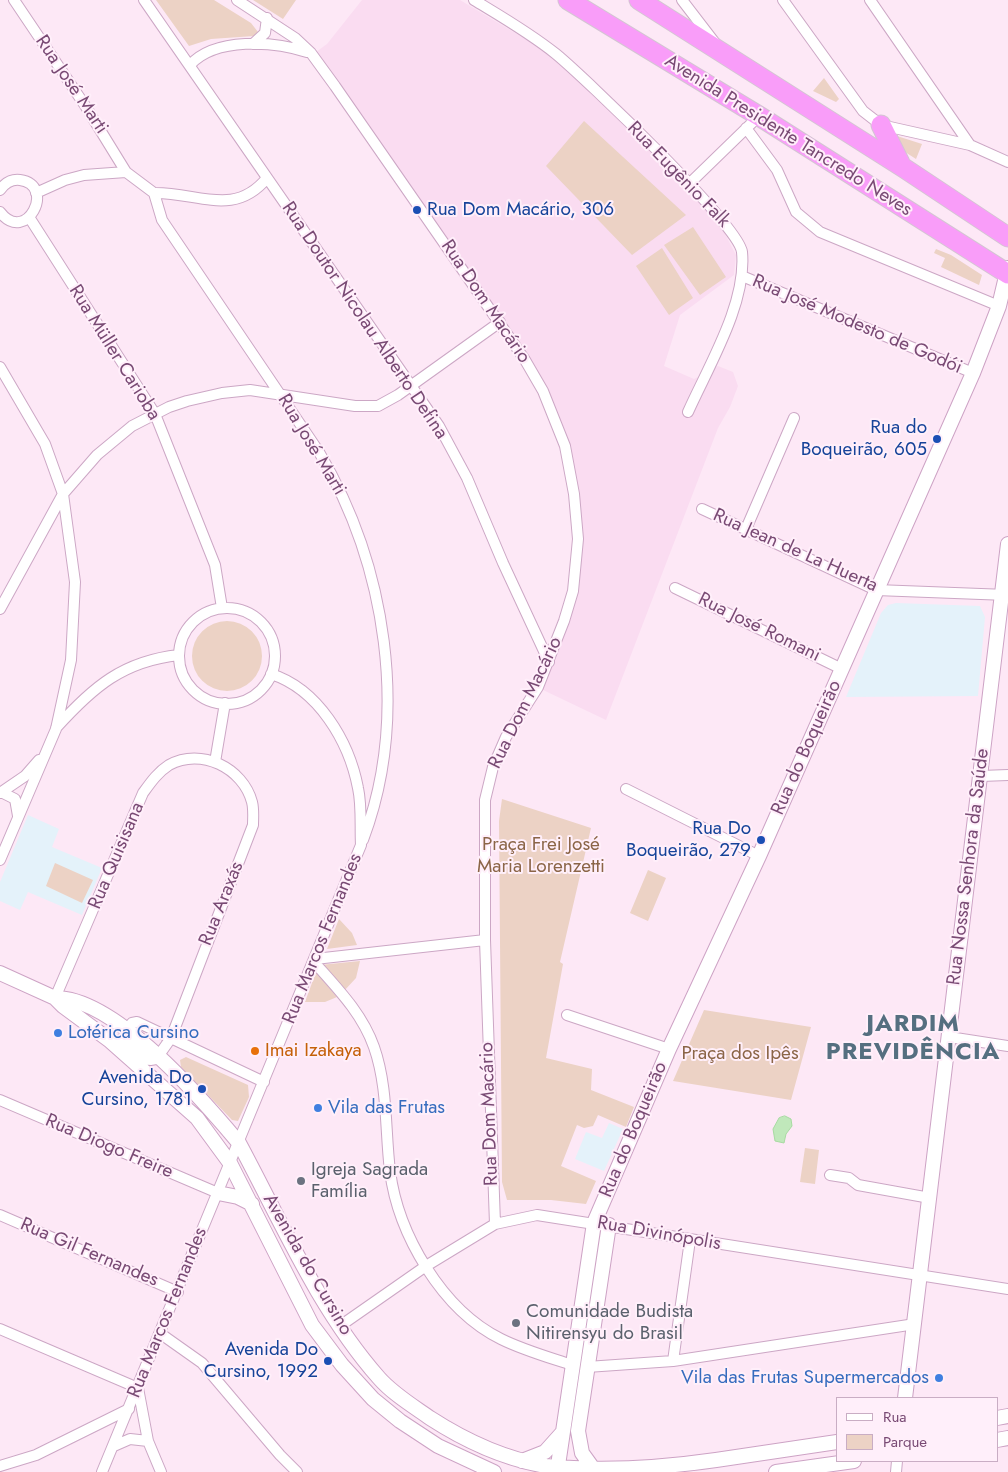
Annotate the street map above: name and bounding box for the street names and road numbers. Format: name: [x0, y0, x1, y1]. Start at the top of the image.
street label: Rua José Marti: [30, 31, 112, 139]
street label: Avenida Presidente Tancredo Neves: [660, 50, 916, 222]
street label: Rua Eugênio Falk: [622, 117, 734, 233]
street label: Rua Doutor Nicolau Alberto Defina: [276, 198, 452, 444]
street label: Rua Dom Macário: [435, 236, 535, 368]
street label: Rua José Modesto de Godói: [749, 270, 965, 380]
street label: Rua Müller Carioba: [63, 281, 165, 425]
street label: Rua José Marti: [272, 390, 350, 500]
street label: Rua Jean de La Huerta: [709, 504, 881, 598]
street label: Rua José Romani: [694, 589, 824, 667]
street label: Rua Dom Macário: [484, 633, 568, 773]
street label: Rua do Boqueirão: [767, 677, 847, 819]
street label: Rua Nossa Senhora da Saúde: [943, 747, 995, 987]
street label: Rua Quisisana: [84, 799, 150, 913]
street label: Rua Marcos Fernandes: [278, 851, 368, 1027]
street label: Rua Araxás: [195, 859, 249, 949]
street label: Rua Dom Macário: [476, 1042, 504, 1186]
street label: Rua do Boqueirão: [595, 1059, 673, 1201]
street label: Rua Diogo Freire: [42, 1110, 176, 1184]
street label: Avenida do Cursino: [257, 1190, 357, 1340]
street label: Rua Divinópolis: [595, 1212, 723, 1256]
street label: Rua Gil Fernandes: [17, 1214, 161, 1292]
street label: Rua Marcos Fernandes: [123, 1225, 213, 1401]

